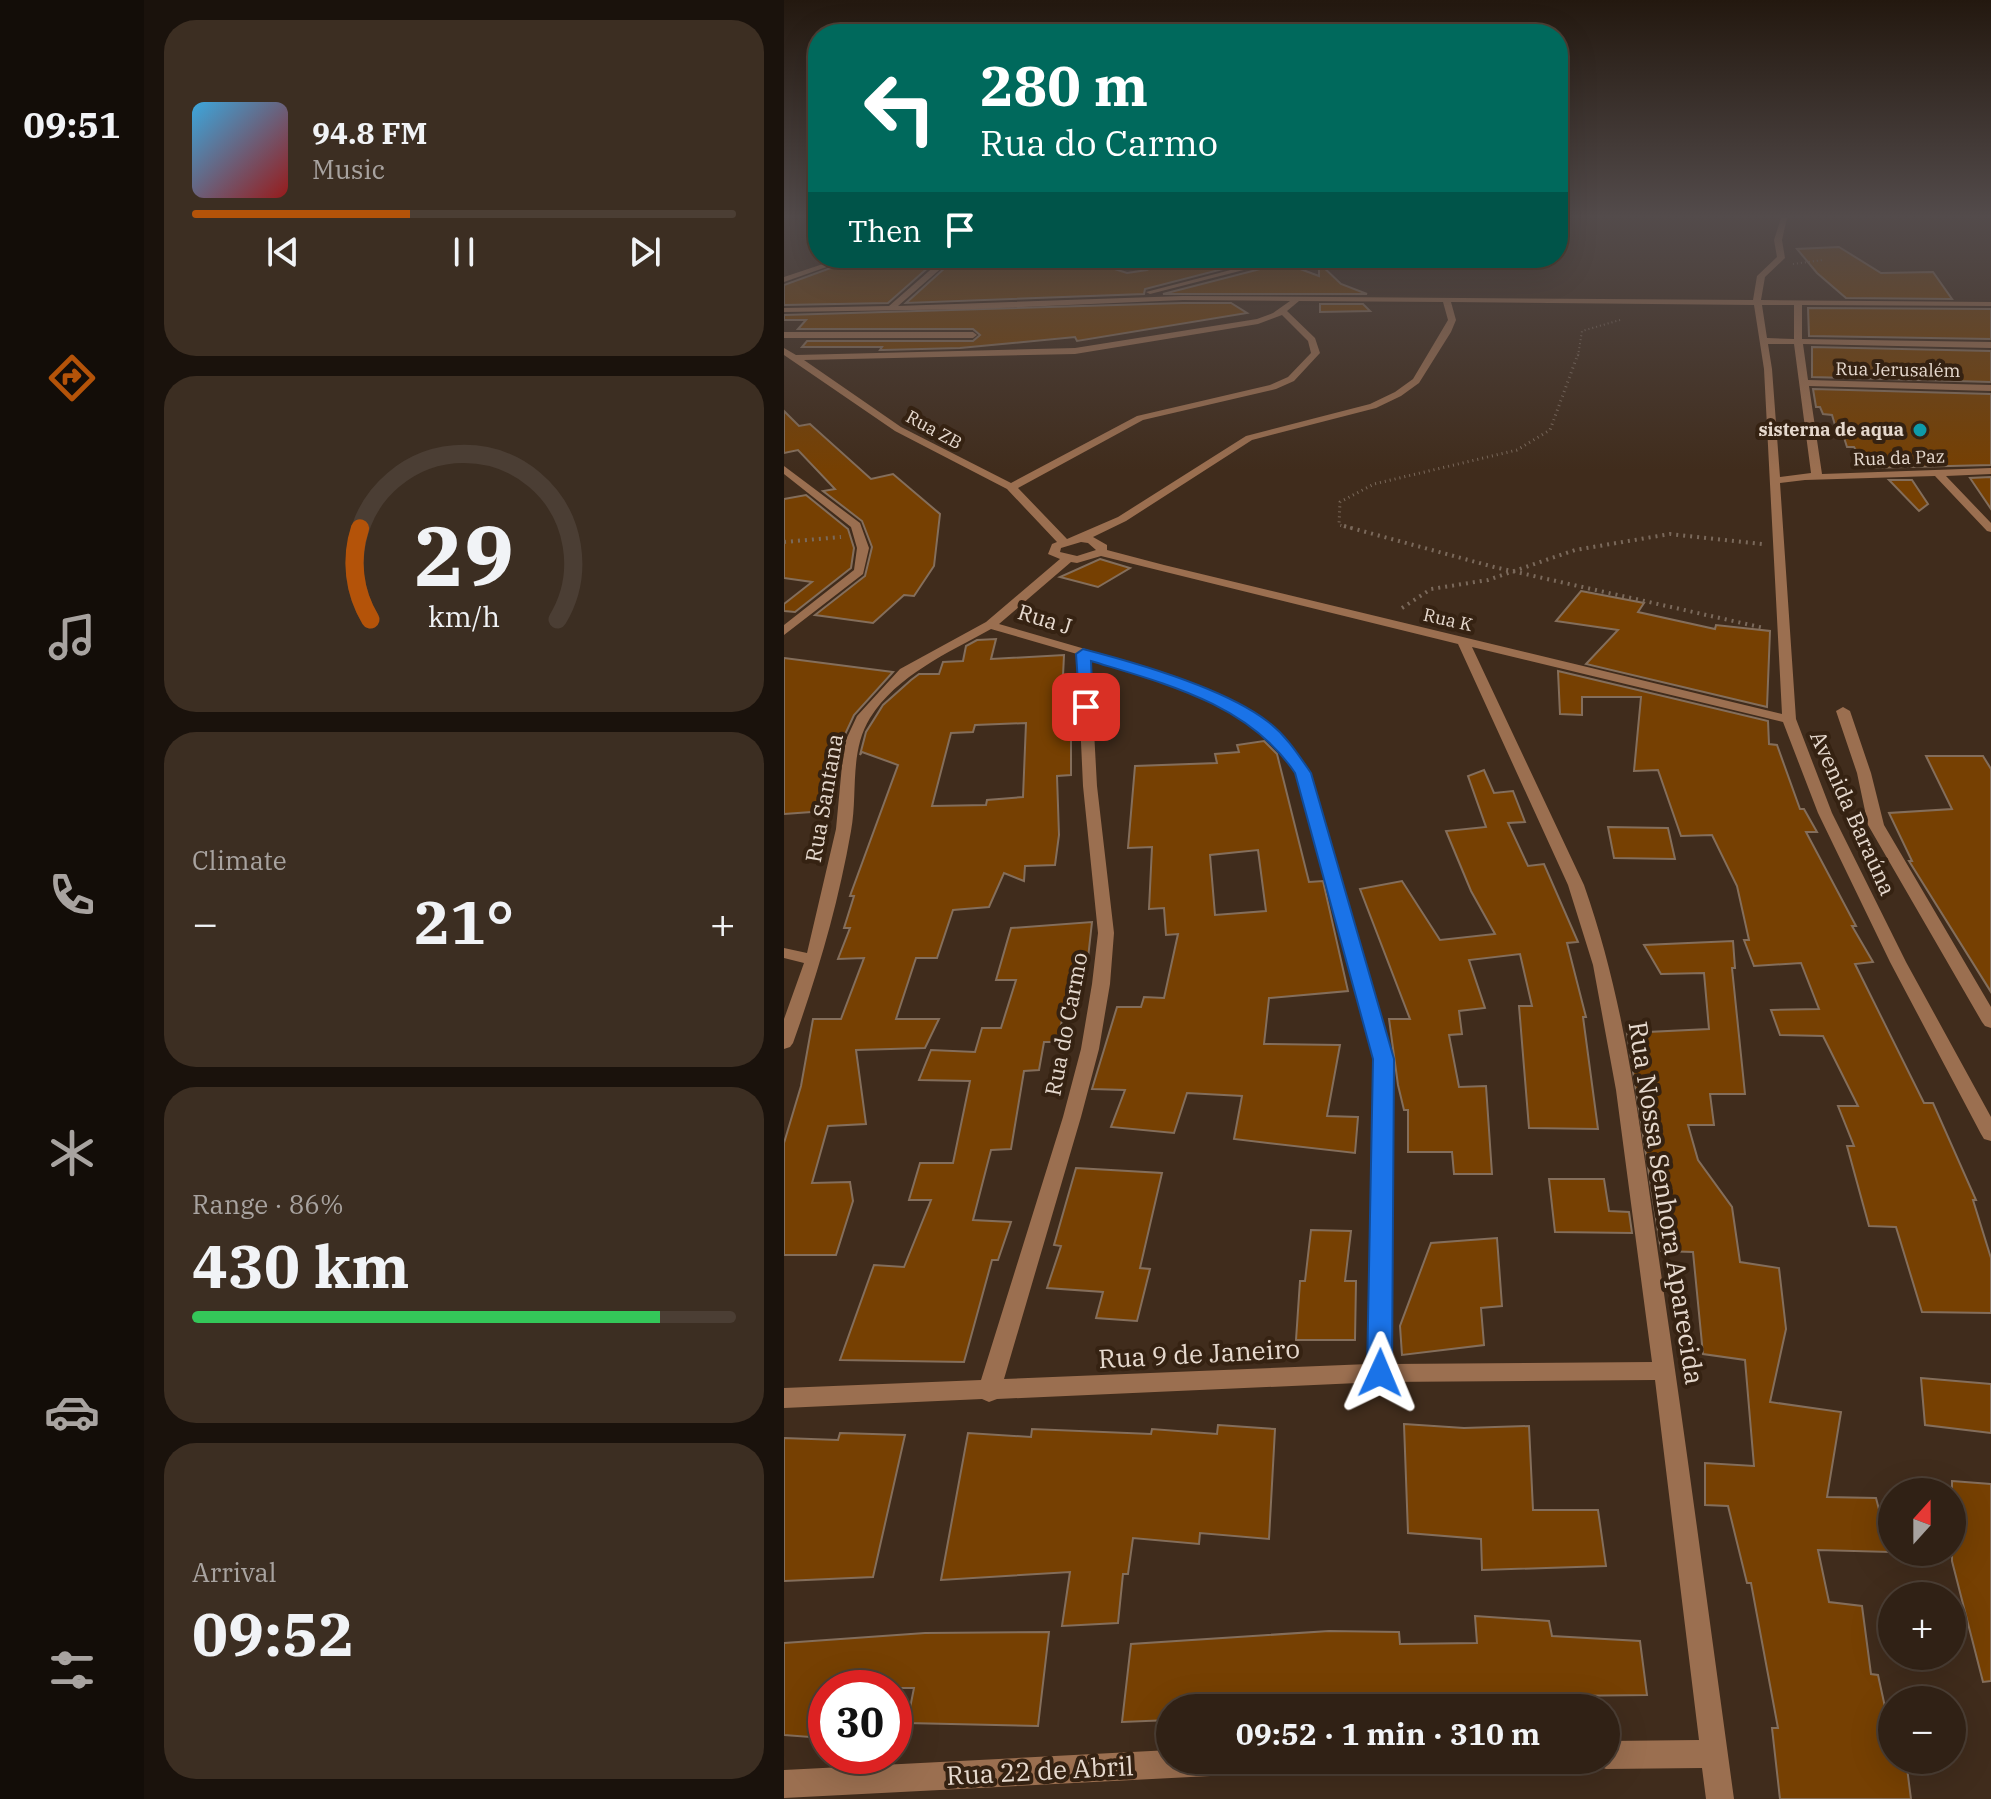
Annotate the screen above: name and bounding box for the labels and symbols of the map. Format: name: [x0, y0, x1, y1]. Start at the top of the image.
street label: Rua Jerusalém: [1835, 357, 1961, 382]
street label: Rua ZB: [902, 405, 966, 454]
place label: sisterna de aqua: [1758, 418, 1904, 441]
marker: sisterna de aqua: [1911, 421, 1929, 439]
street label: Rua da Paz: [1853, 444, 1945, 471]
street label: Rua J: [1014, 597, 1076, 640]
street label: Rua K: [1421, 603, 1475, 636]
pin: [1052, 673, 1120, 741]
street label: Avenida Baraúna: [1804, 726, 1903, 900]
street label: Rua Santana: [798, 731, 849, 865]
street label: Rua do Carmo: [1037, 950, 1094, 1098]
street label: Rua Nossa Senhora Aparecida: [1621, 1019, 1713, 1387]
street label: Rua 9 de Janeiro: [1097, 1331, 1301, 1375]
position arrow: [1338, 1331, 1422, 1415]
north arrow: [1878, 1478, 1966, 1566]
speed limit sign: 30: [808, 1670, 912, 1774]
street label: Rua 22 de Abril: [945, 1748, 1134, 1792]

